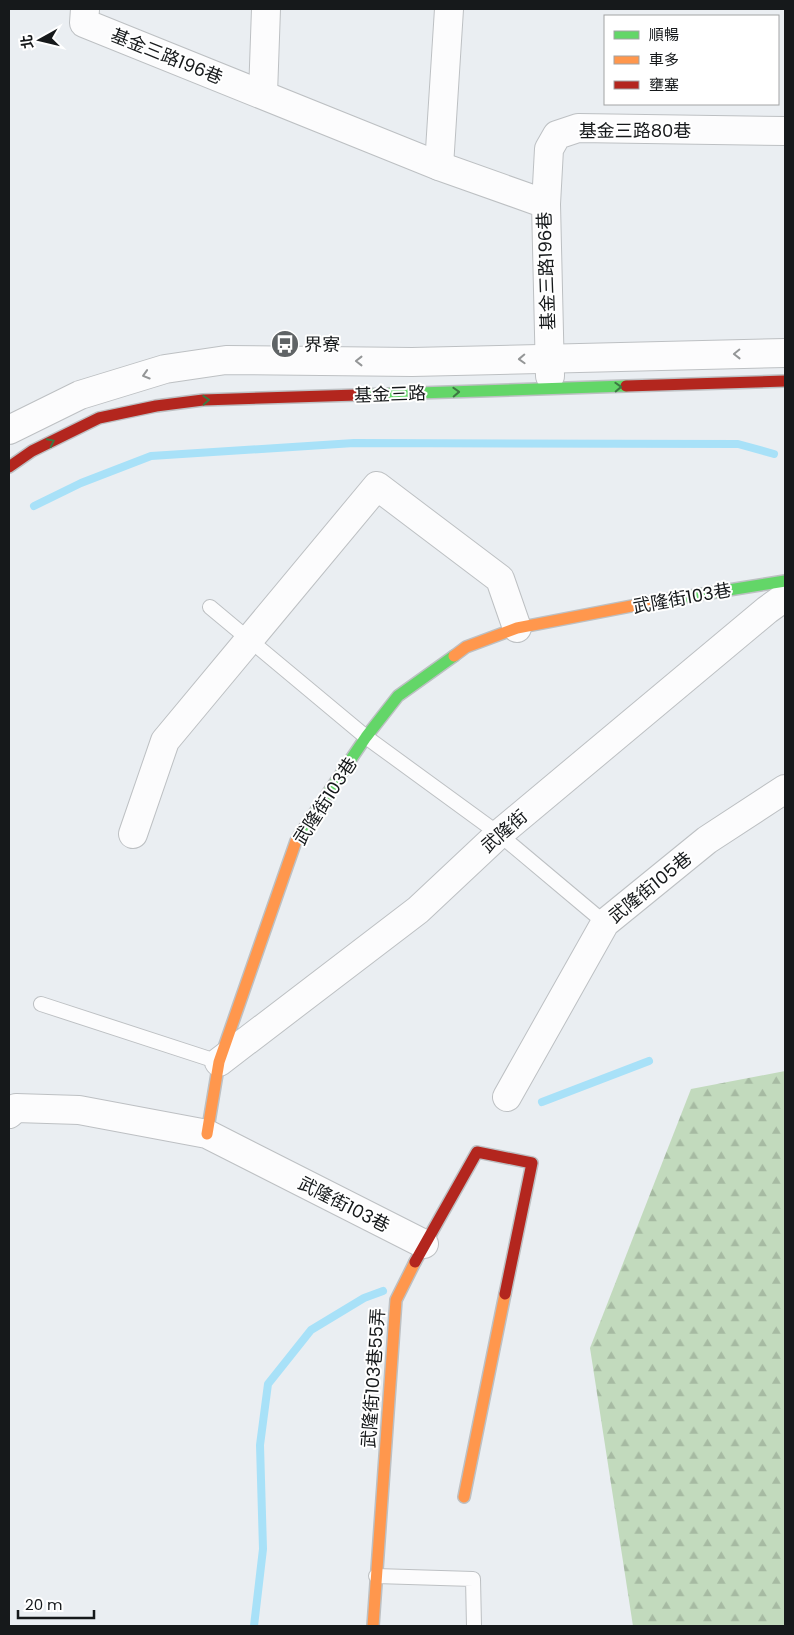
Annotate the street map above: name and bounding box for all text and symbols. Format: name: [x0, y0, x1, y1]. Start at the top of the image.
north arrow: [15, 15, 65, 65]
legend: [604, 15, 779, 105]
street label: 基金三路196巷: [107, 22, 227, 90]
text: 順暢: [649, 24, 679, 45]
text: 北: [16, 33, 38, 50]
text: 車多: [649, 49, 679, 70]
text: 壅塞: [649, 74, 679, 95]
street label: 基金三路80巷: [579, 118, 691, 143]
street label: 基金三路196巷: [531, 211, 561, 331]
bus stop icon: 界寮: [270, 329, 300, 359]
place label: 界寮: [304, 332, 340, 357]
one-way arrow: [732, 349, 740, 360]
one-way arrow: [517, 353, 525, 364]
one-way arrow: [355, 356, 362, 366]
one-way arrow: [142, 369, 150, 379]
street label: 基金三路: [354, 380, 426, 408]
one-way arrow: [615, 382, 623, 393]
one-way arrow: [452, 387, 460, 398]
one-way arrow: [202, 395, 210, 406]
one-way arrow: [46, 438, 55, 448]
street label: 武隆街103巷: [631, 577, 733, 619]
street label: 武隆街103巷: [287, 752, 363, 850]
street label: 武隆街: [475, 804, 533, 858]
street label: 武隆街105巷: [603, 846, 697, 928]
street label: 武隆街103巷: [294, 1170, 394, 1238]
street label: 武隆街103巷55弄: [356, 1307, 390, 1449]
scale bar: [18, 1588, 94, 1620]
text: 20 m: [25, 1594, 63, 1615]

